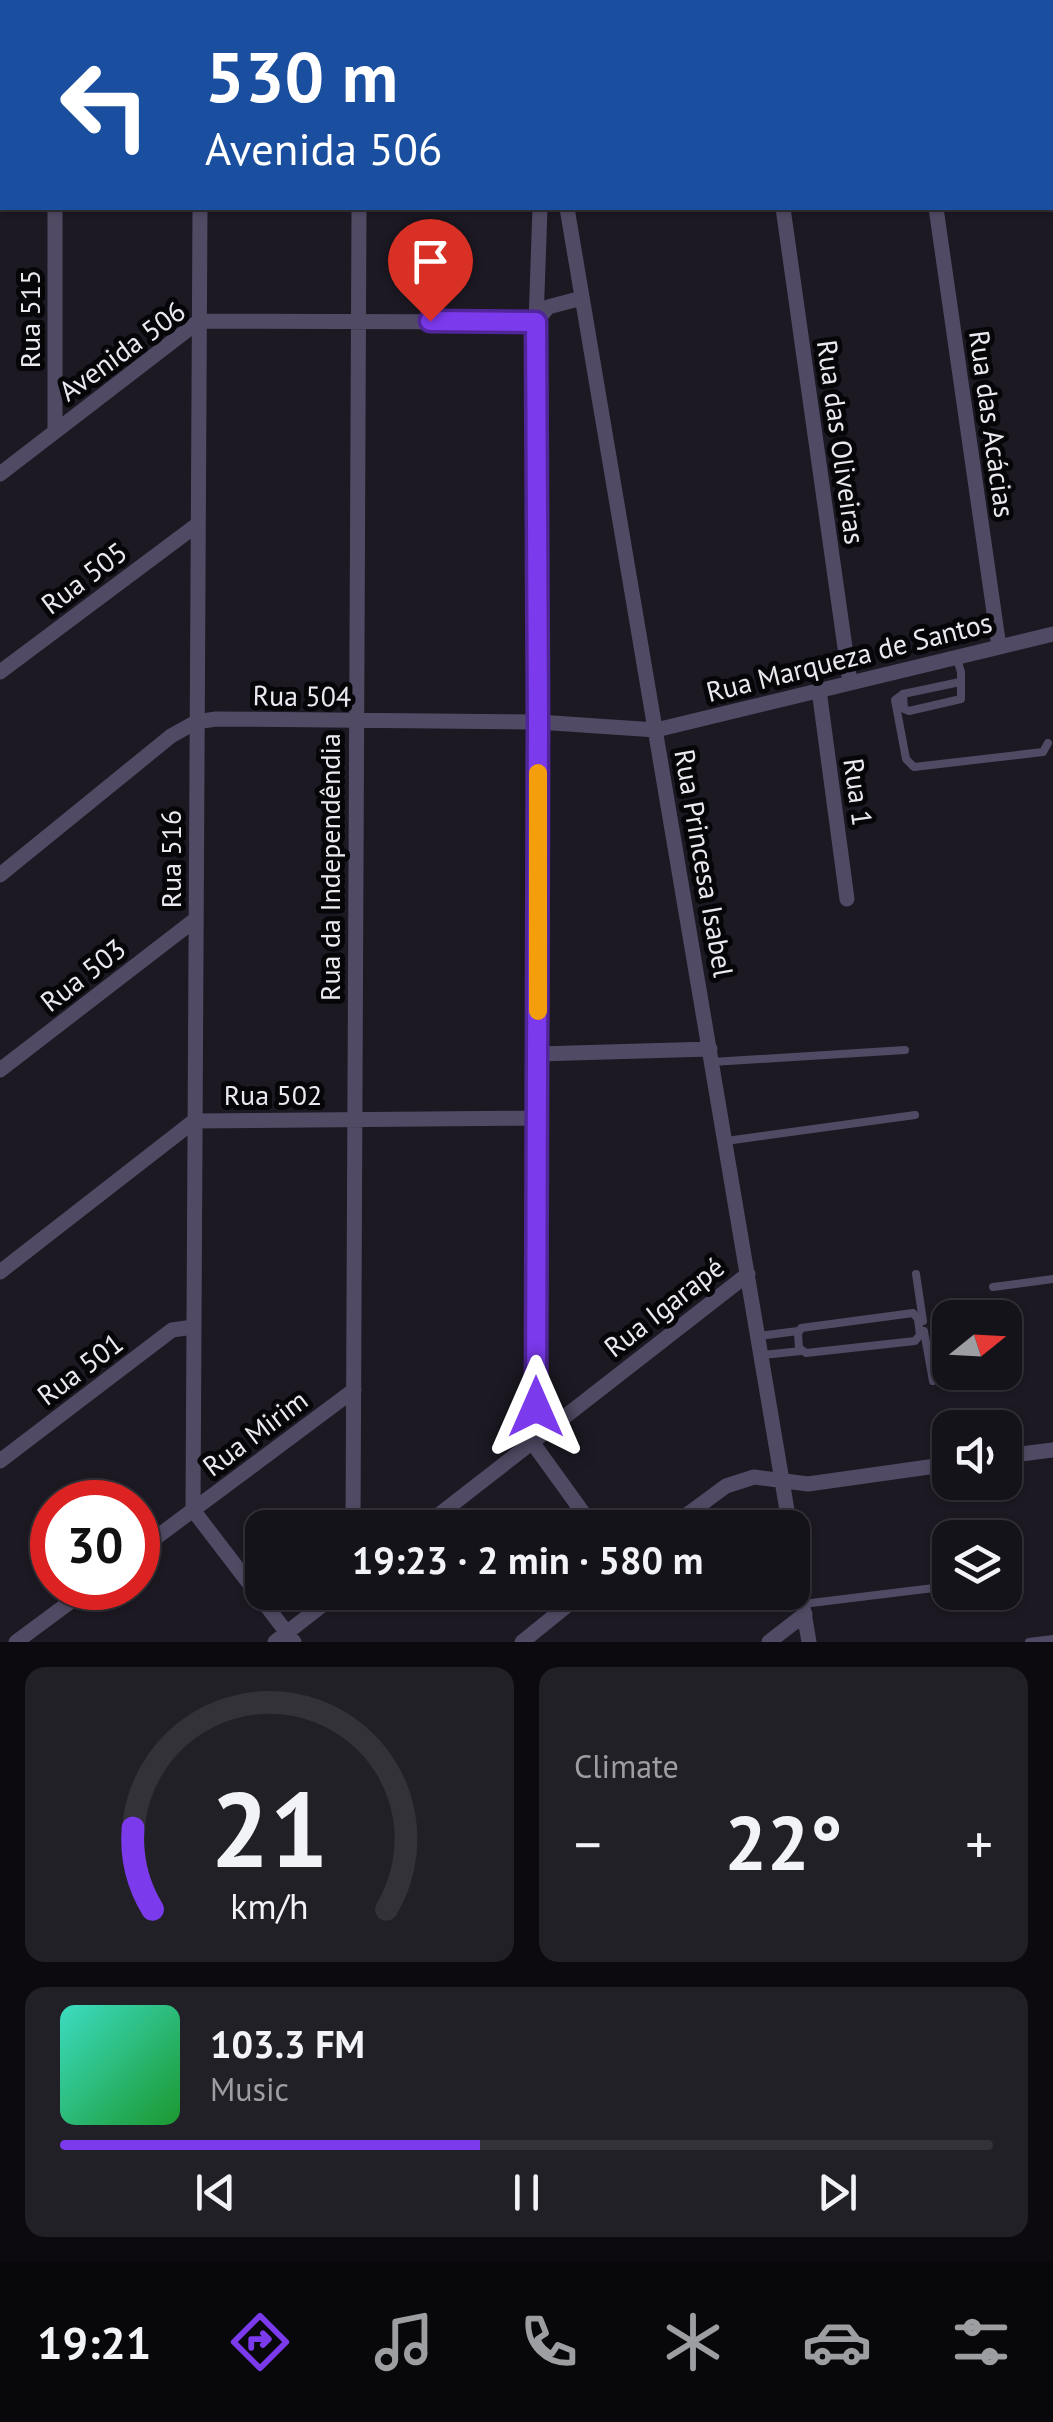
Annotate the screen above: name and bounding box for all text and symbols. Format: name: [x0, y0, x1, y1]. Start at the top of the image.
text: 530 m: [205, 31, 398, 121]
icon: left: [40, 40, 170, 170]
text: Avenida 506: [205, 119, 443, 177]
pin: [388, 219, 473, 322]
icon: arrive: [403, 234, 458, 289]
street label: Rua 515: [11, 270, 48, 368]
street label: Avenida 506: [51, 292, 192, 409]
street label: Rua das Acácias: [961, 328, 1024, 520]
street label: Rua das Oliveiras: [809, 337, 874, 547]
street label: Rua 505: [33, 533, 134, 622]
street label: Rua Marqueza de Santos: [702, 603, 996, 710]
street label: Rua 504: [252, 676, 352, 715]
street label: Rua da Independêndia: [311, 733, 348, 1001]
street label: Rua Princesa Isabel: [666, 746, 743, 980]
street label: Rua 1: [835, 756, 882, 828]
street label: Rua 516: [152, 810, 189, 908]
street label: Rua 503: [32, 930, 133, 1020]
street label: Rua 502: [224, 1076, 322, 1113]
street label: Rua Igarapé: [596, 1248, 731, 1365]
north arrow: [932, 1300, 1022, 1390]
map controls: [932, 1300, 1022, 1610]
street label: Rua 501: [29, 1324, 130, 1413]
position arrow: [484, 1355, 588, 1459]
street label: Rua Mirim: [195, 1381, 315, 1484]
button: sound: [932, 1410, 1022, 1500]
speed limit sign: 30: [30, 1480, 160, 1610]
button: layers: [932, 1520, 1022, 1610]
text: 19:23 · 2 min · 580 m: [352, 1535, 703, 1584]
text: Climate: [574, 1745, 679, 1787]
text: 21: [211, 1761, 328, 1896]
text: 22°: [725, 1794, 842, 1891]
text: −: [574, 1808, 602, 1879]
text: +: [965, 1808, 993, 1879]
text: km/h: [230, 1883, 309, 1929]
text: 103.3 FM: [210, 2019, 365, 2068]
text: Music: [210, 2068, 289, 2110]
icon: previous: [188, 2165, 243, 2220]
icon: pause: [499, 2165, 554, 2220]
icon: next: [810, 2165, 865, 2220]
icon: directions: [225, 2307, 295, 2377]
icon: music: [369, 2307, 439, 2377]
icon: phone: [514, 2307, 584, 2377]
icon: climate: [658, 2307, 728, 2377]
icon: car: [802, 2307, 872, 2377]
icon: filters: [946, 2307, 1016, 2377]
text: 19:21: [37, 2313, 151, 2371]

